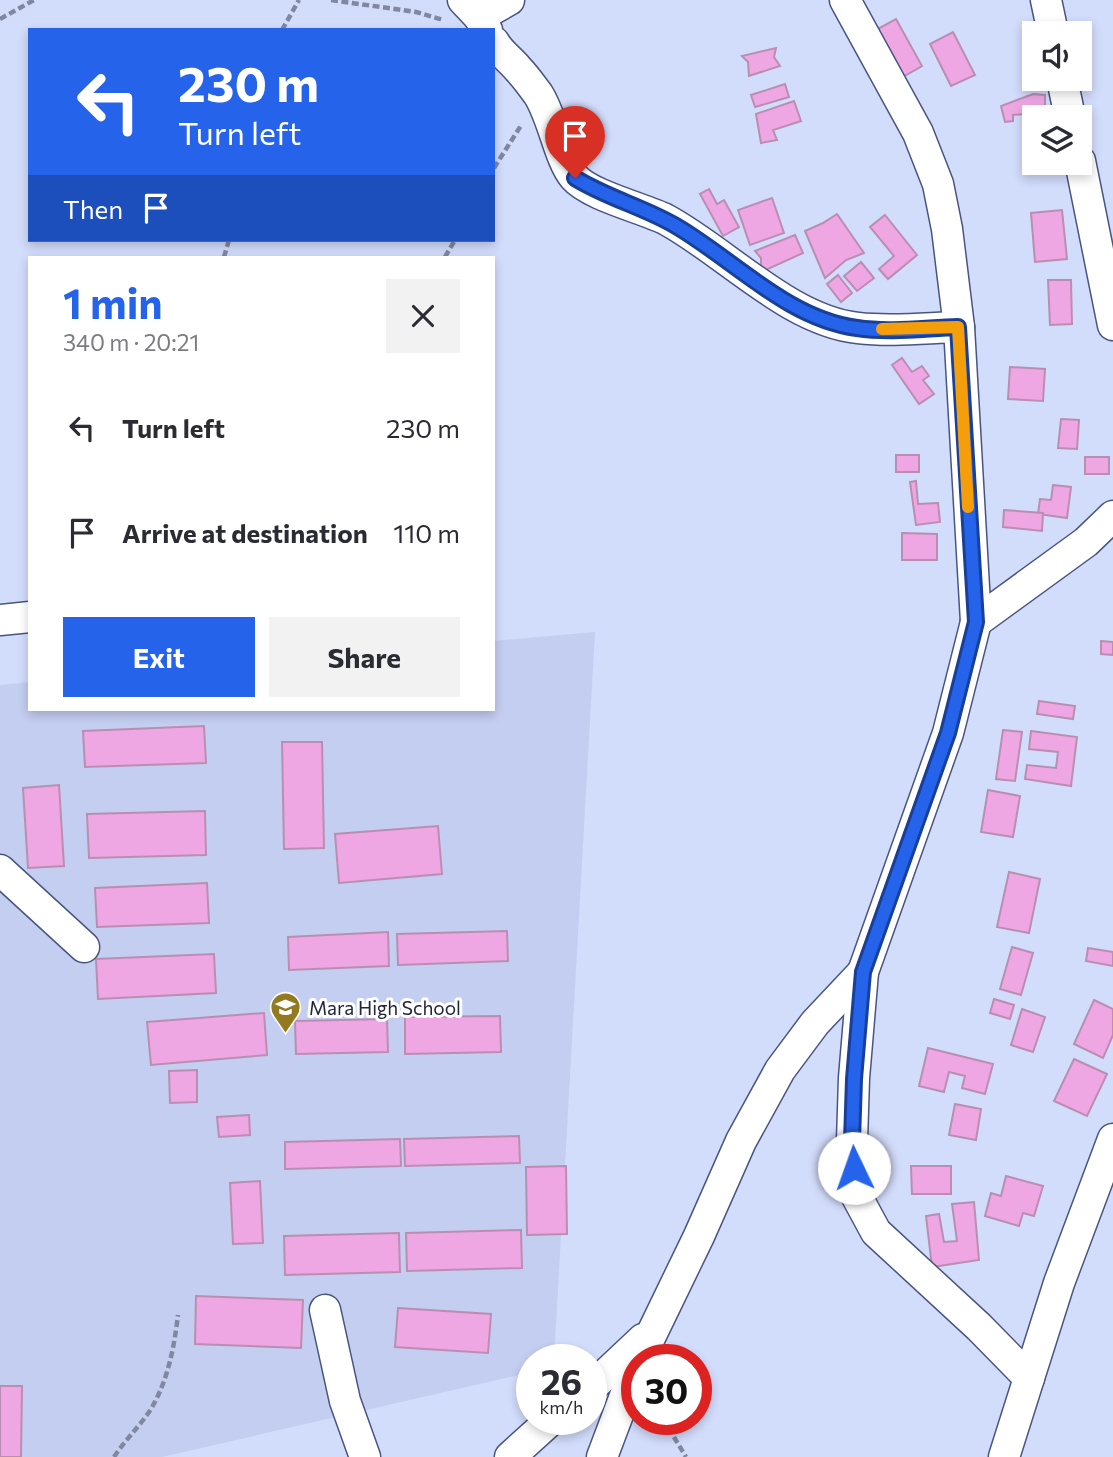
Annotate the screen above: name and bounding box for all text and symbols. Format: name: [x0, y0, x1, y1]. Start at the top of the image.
map controls: [1022, 21, 1092, 175]
button: sound: [1022, 21, 1092, 91]
text: 230 m: [178, 52, 319, 112]
icon: left: [63, 56, 154, 147]
button: layers: [1022, 105, 1092, 175]
pin: [545, 106, 605, 178]
text: Turn left: [178, 112, 302, 152]
icon: arrive: [556, 117, 594, 155]
icon: arrive: [137, 189, 175, 227]
text: Then: [63, 193, 123, 224]
text: 1 min: [63, 276, 163, 328]
button: close: [386, 279, 460, 353]
text: 340 m · 20:21: [63, 328, 199, 356]
icon: left: [63, 409, 101, 447]
text: Turn left: [122, 412, 225, 443]
text: 230 m: [386, 412, 460, 443]
icon: arrive: [63, 514, 101, 552]
text: Arrive at destination: [122, 517, 368, 548]
text: 110 m: [393, 517, 460, 548]
button: Exit: [63, 617, 255, 697]
button: Share: [269, 617, 460, 697]
school or university icon: Mara High School: [269, 990, 303, 1034]
place label: Mara High School: [309, 996, 461, 1019]
position arrow: [817, 1131, 891, 1205]
speed limit sign: 30: [621, 1344, 712, 1435]
text: 26: [541, 1359, 582, 1402]
text: km/h: [540, 1396, 583, 1418]

